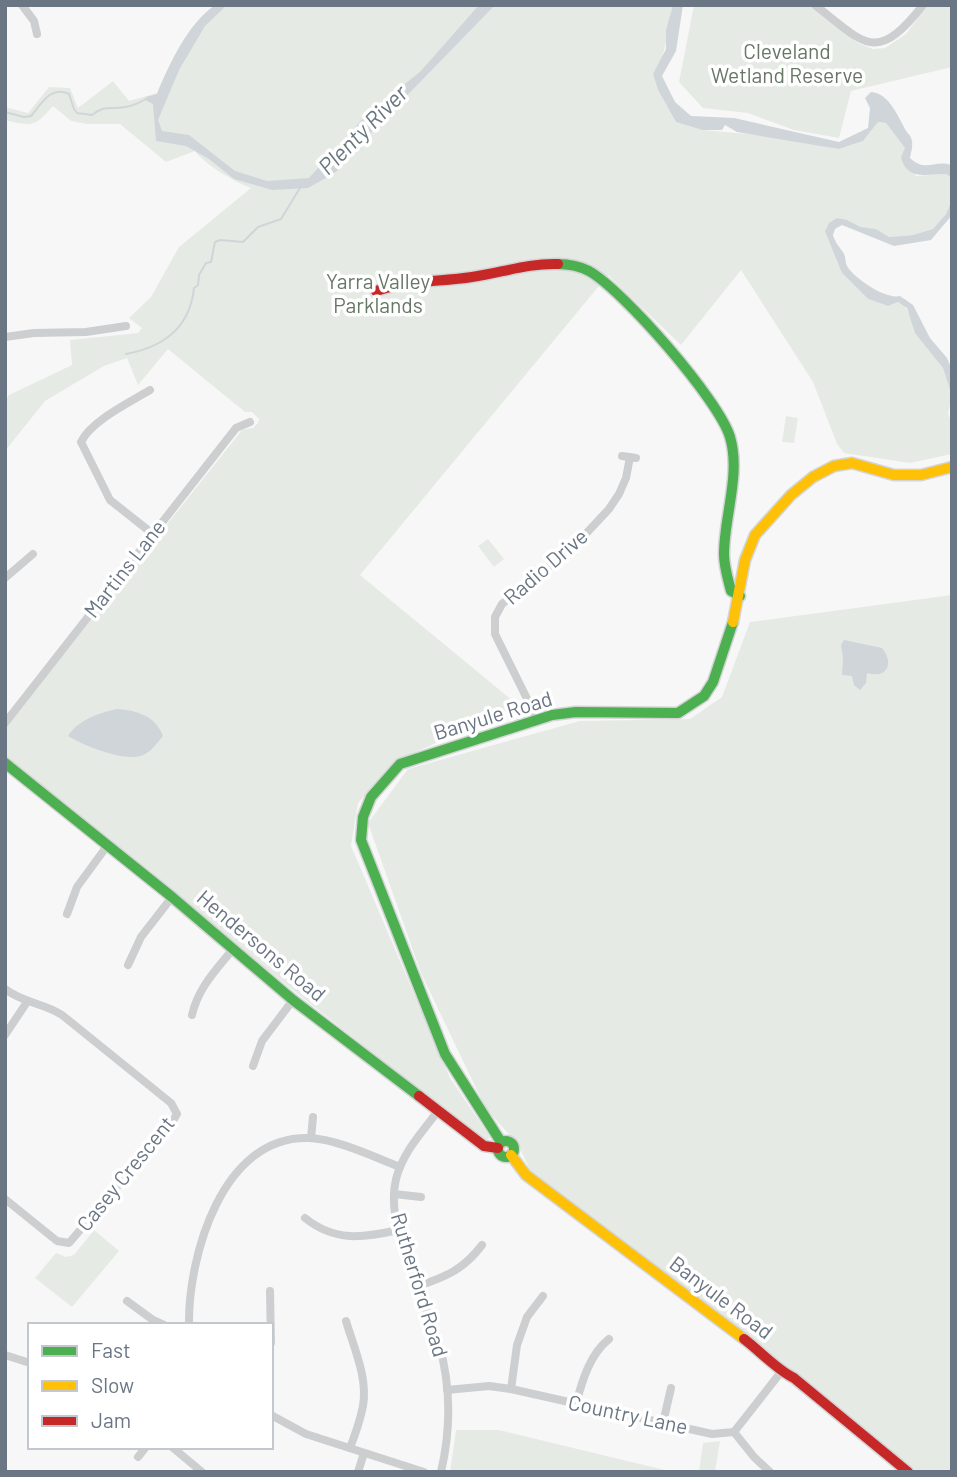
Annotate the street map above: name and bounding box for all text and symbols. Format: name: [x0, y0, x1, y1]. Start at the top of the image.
park label: Cleveland Wetland Reserve: [711, 38, 863, 87]
water label: Plenty River: [312, 78, 413, 180]
park label: Yarra Valley Parklands: [326, 268, 430, 317]
street label: Martins Lane: [78, 514, 170, 622]
street label: Radio Drive: [498, 523, 592, 609]
street label: Banyule Road: [430, 685, 555, 744]
street label: Hendersons Road: [193, 884, 331, 1006]
street label: Casey Crescent: [71, 1111, 179, 1236]
street label: Rutherford Road: [387, 1209, 454, 1360]
street label: Banyule Road: [665, 1250, 778, 1344]
legend: [28, 1323, 273, 1449]
text: Fast: [91, 1337, 131, 1362]
text: Slow: [91, 1372, 134, 1397]
street label: Country Lane: [566, 1389, 690, 1438]
text: Jam: [91, 1407, 131, 1432]

